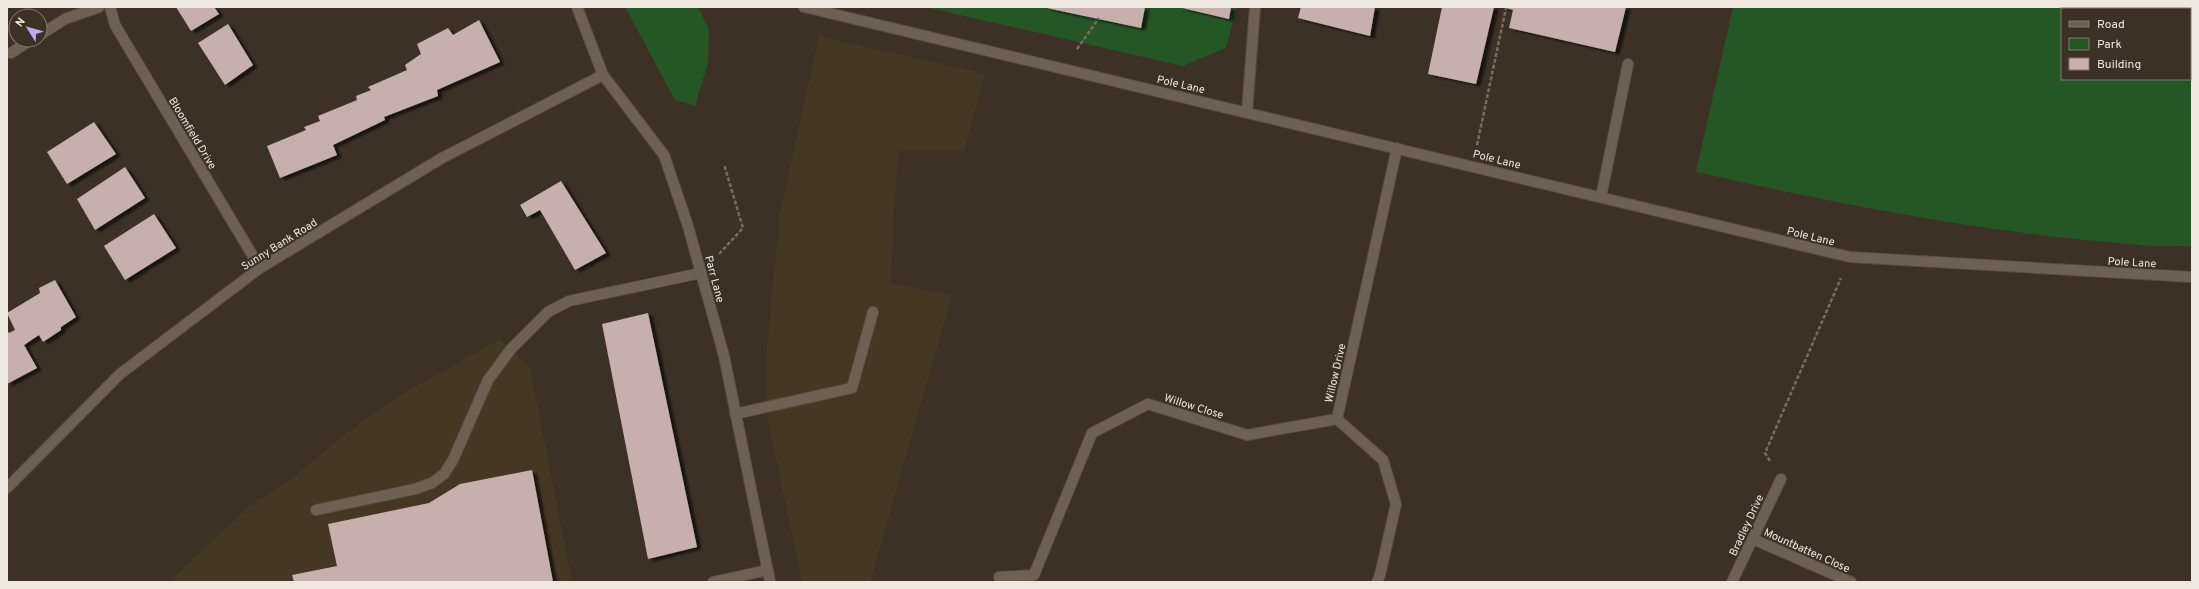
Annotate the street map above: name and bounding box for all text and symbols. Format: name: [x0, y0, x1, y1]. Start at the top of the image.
north arrow: [8, 8, 48, 48]
legend: [2061, 8, 2191, 80]
text: N: [13, 15, 29, 30]
text: Road: [2097, 17, 2125, 33]
text: Park: [2097, 37, 2122, 53]
text: Building: [2097, 57, 2141, 73]
street label: Pole Lane: [1155, 73, 1206, 97]
street label: Bloomfield Drive: [165, 95, 219, 172]
street label: Pole Lane: [1471, 147, 1522, 173]
street label: Sunny Bank Road: [239, 216, 320, 274]
street label: Pole Lane: [1785, 224, 1836, 250]
street label: Parr Lane: [701, 254, 727, 304]
street label: Pole Lane: [2107, 255, 2157, 271]
street label: Willow Drive: [1322, 342, 1350, 404]
street label: Willow Close: [1162, 391, 1225, 423]
street label: Bradley Drive: [1727, 492, 1767, 559]
street label: Mountbatten Close: [1761, 526, 1852, 576]

